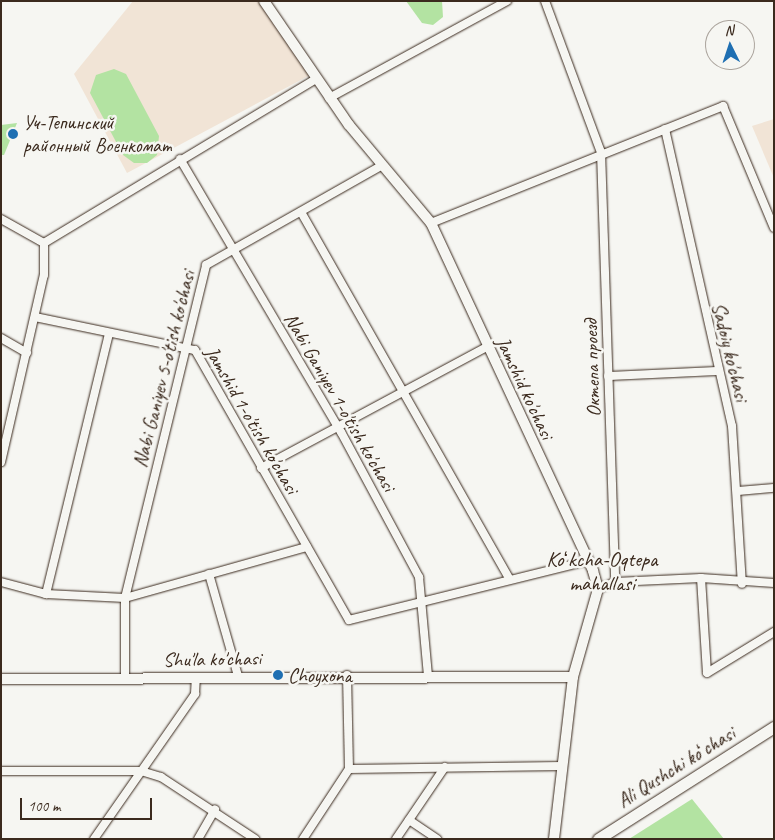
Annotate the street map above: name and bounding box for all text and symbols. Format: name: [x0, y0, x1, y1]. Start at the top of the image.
north arrow: [705, 20, 755, 70]
text: N: [724, 22, 734, 39]
place label: Уч-Тепинский районный Военкомат: [23, 110, 171, 157]
marker: Уч-Тепинский районный Военкомат: [7, 128, 19, 140]
street label: Nabi Ganiyev 5-o'tish ko'chasi: [128, 268, 200, 470]
street label: Sadoiy ko'chasi: [706, 300, 754, 404]
street label: Nabi Ganiyev 1-o'tish ko'chasi: [279, 308, 401, 496]
street label: Октепа проезд: [578, 319, 606, 417]
street label: Jamshid ko'chasi: [491, 333, 559, 443]
street label: Jamshid 1-o'tish ko'chasi: [200, 342, 304, 498]
district label: Koʻkcha-Oqtepa mahallasi: [547, 546, 657, 596]
street label: Shu'la ko'chasi: [163, 646, 261, 672]
place label: Choyxona: [288, 663, 352, 687]
marker: Choyxona: [272, 669, 284, 681]
street label: Ali Qushchi koʻchasi: [612, 721, 740, 813]
scale bar: [22, 788, 155, 820]
text: 100 m: [28, 797, 60, 816]

